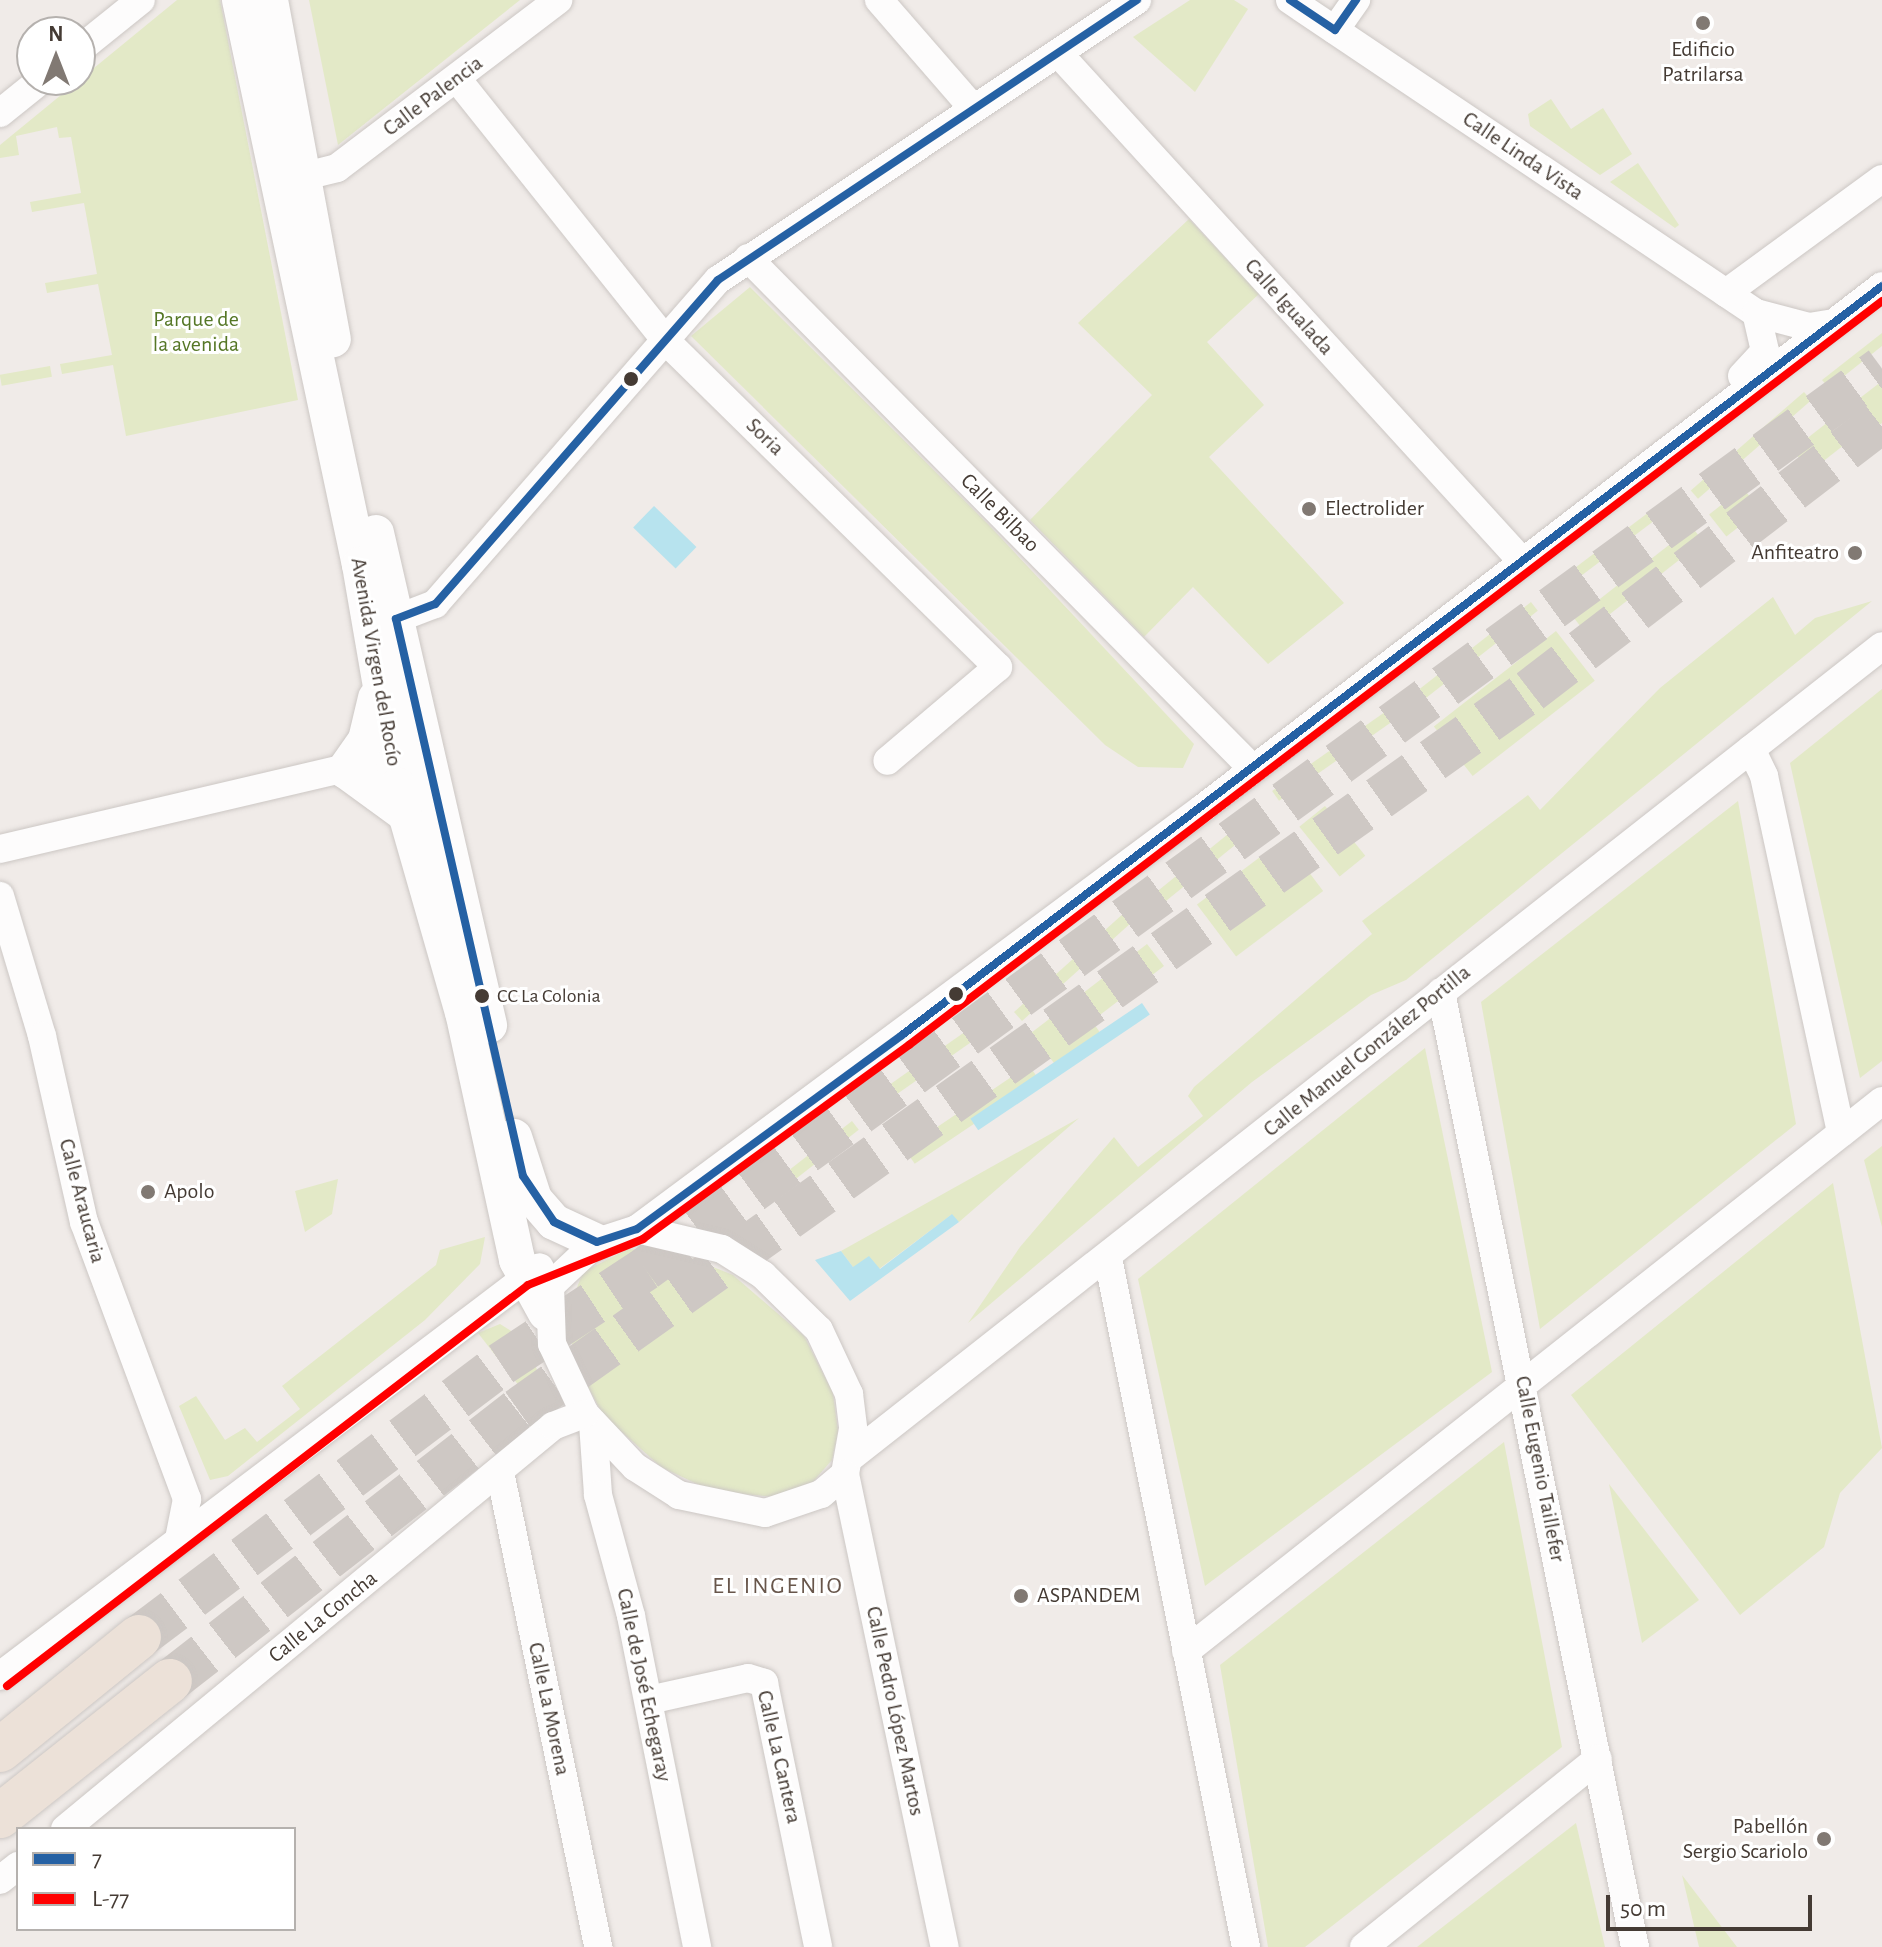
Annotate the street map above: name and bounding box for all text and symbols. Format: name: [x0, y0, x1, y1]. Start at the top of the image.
marker: Edificio Patrilarsa: [1694, 14, 1712, 32]
north arrow: [16, 16, 96, 96]
text: N: [48, 23, 64, 45]
place label: Edificio Patrilarsa: [1662, 36, 1744, 88]
street label: Calle Palencia: [378, 50, 488, 142]
street label: Calle Linda Vista: [1457, 106, 1589, 206]
street label: Calle Igualada: [1239, 253, 1339, 361]
park label: Parque de la avenida: [153, 306, 239, 358]
unlabelled marker: [623, 371, 639, 387]
street label: Soria: [740, 413, 790, 461]
street label: Calle Bilbao: [955, 468, 1045, 558]
place label: Electrolider: [1325, 496, 1424, 522]
marker: Electrolider: [1300, 500, 1318, 518]
place label: Anfiteatro: [1751, 540, 1839, 566]
marker: Anfiteatro: [1846, 544, 1864, 562]
street label: Avenida Virgen del Rocío: [345, 556, 407, 768]
street label: Calle Manuel González Portilla: [1258, 959, 1476, 1143]
place label: CC La Colonia: [497, 984, 601, 1008]
unlabelled marker: [948, 986, 964, 1002]
marker: CC La Colonia: [474, 988, 490, 1004]
street label: Calle Araucaria: [53, 1136, 111, 1266]
place label: Apolo: [164, 1179, 215, 1205]
marker: Apolo: [139, 1183, 157, 1201]
street label: Calle Eugenio Taillefer: [1509, 1374, 1571, 1564]
street label: Calle La Concha: [263, 1565, 383, 1669]
district label: EL INGENIO: [712, 1573, 844, 1601]
place label: ASPANDEM: [1037, 1583, 1140, 1609]
street label: Calle de José Echegaray: [611, 1586, 677, 1784]
marker: ASPANDEM: [1012, 1587, 1030, 1605]
street label: Calle Pedro López Martos: [860, 1604, 930, 1818]
street label: Calle La Morena: [522, 1640, 576, 1778]
street label: Calle La Cantera: [751, 1688, 807, 1826]
place label: Pabellón Sergio Scariolo: [1683, 1813, 1808, 1864]
legend: [16, 1827, 296, 1931]
marker: Pabellón Sergio Scariolo: [1815, 1830, 1833, 1848]
text: 7: [92, 1847, 102, 1871]
scale bar: [1610, 1879, 1816, 1929]
text: L-77: [92, 1887, 129, 1911]
text: 50 m: [1620, 1897, 1666, 1921]

